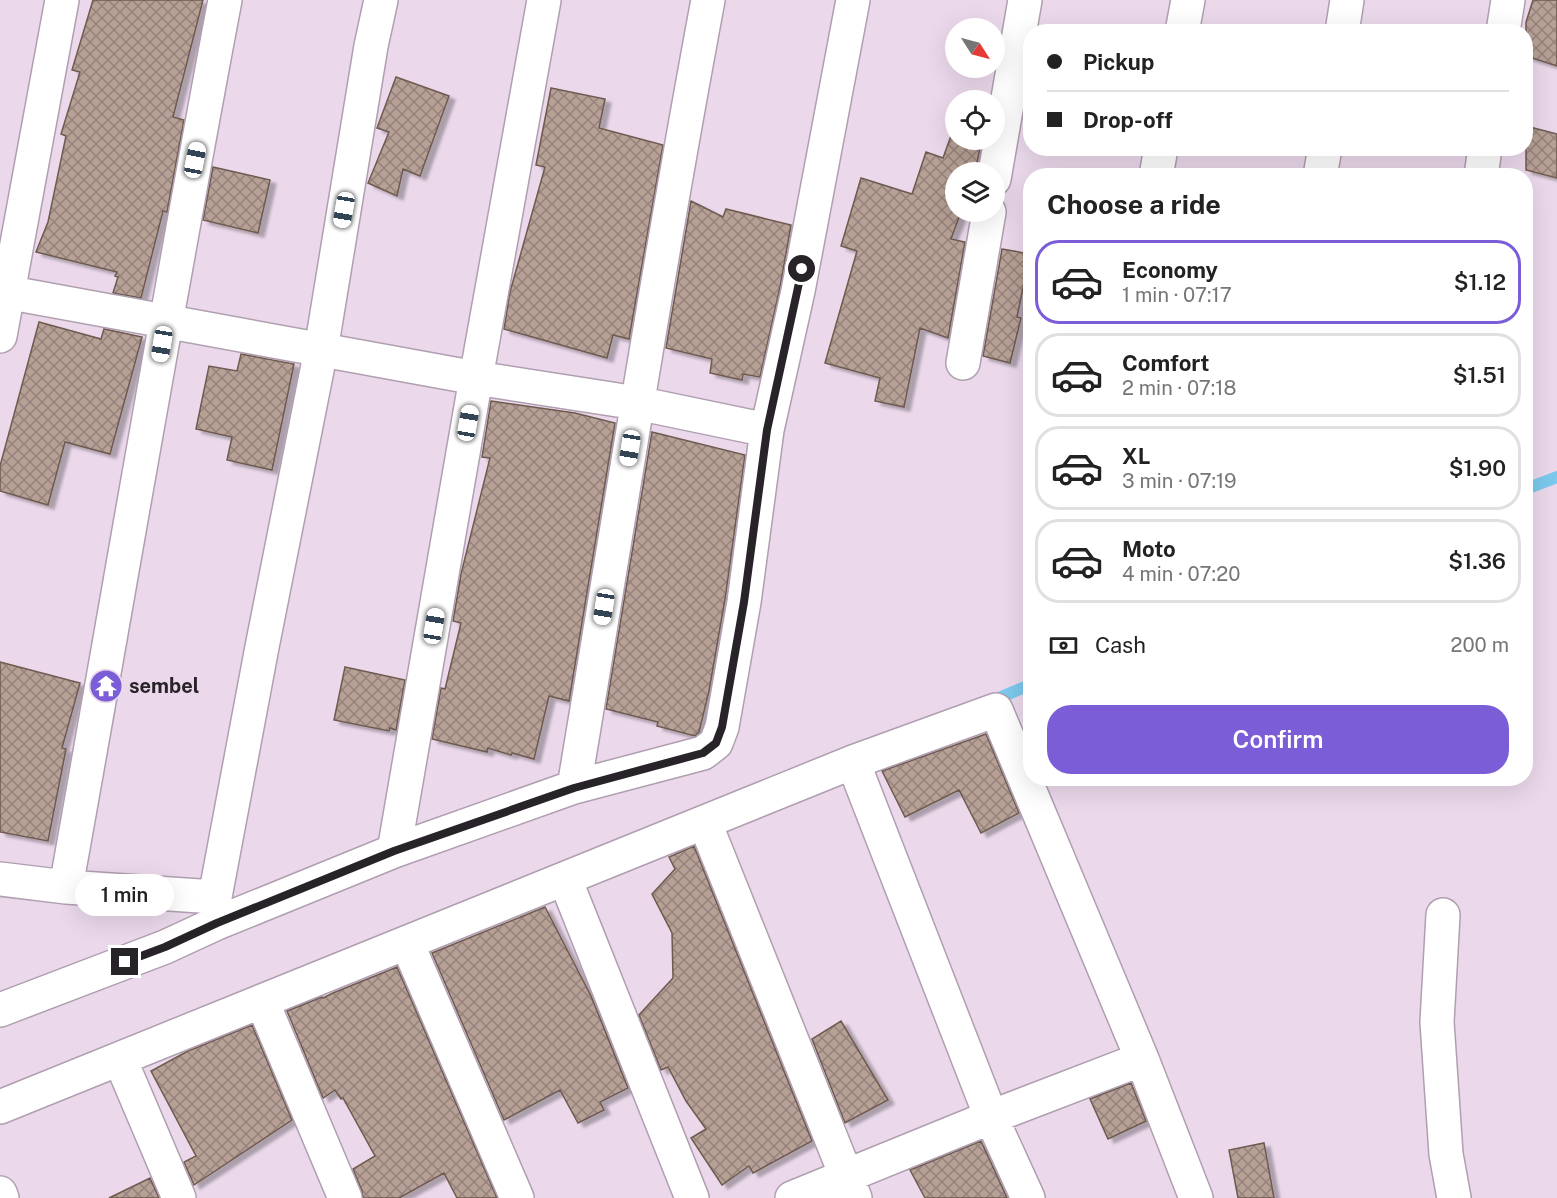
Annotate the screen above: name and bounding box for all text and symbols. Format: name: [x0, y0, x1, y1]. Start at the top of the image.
north arrow: [945, 18, 1005, 78]
map controls: [945, 18, 1005, 222]
text: Pickup: [1083, 49, 1154, 75]
button: locate: [945, 90, 1005, 150]
text: Drop-off: [1083, 107, 1173, 133]
car: [183, 141, 207, 179]
button: layers: [945, 162, 1005, 222]
text: Choose a ride: [1047, 188, 1221, 220]
car: [332, 191, 356, 229]
route start: [788, 255, 815, 282]
icon: car: [1050, 255, 1104, 309]
text: Economy: [1122, 257, 1218, 283]
text: $1.12: [1454, 269, 1506, 295]
text: 1 min · 07:17: [1122, 283, 1232, 307]
car: [150, 325, 174, 363]
icon: car: [1050, 348, 1104, 402]
text: Comfort: [1122, 350, 1209, 376]
text: $1.51: [1453, 362, 1506, 388]
text: 2 min · 07:18: [1122, 376, 1236, 400]
car: [456, 404, 480, 442]
car: [618, 429, 642, 467]
icon: car: [1050, 441, 1104, 495]
text: XL: [1122, 443, 1150, 469]
text: $1.90: [1449, 455, 1506, 481]
text: 3 min · 07:19: [1122, 469, 1237, 493]
icon: car: [1050, 534, 1104, 588]
text: Moto: [1122, 536, 1176, 562]
text: $1.36: [1448, 548, 1506, 574]
text: 4 min · 07:20: [1122, 562, 1240, 586]
car: [592, 588, 616, 626]
car: [422, 607, 446, 645]
icon: cash: [1047, 629, 1080, 662]
text: Cash: [1095, 632, 1146, 658]
text: 200 m: [1451, 633, 1509, 657]
temple icon: sembel: [88, 668, 124, 704]
place label: sembel: [129, 674, 199, 698]
button: Confirm: [1047, 705, 1509, 774]
callout: 1 min: [76, 875, 174, 917]
text: 1 min: [101, 883, 148, 907]
route end: [111, 948, 138, 975]

